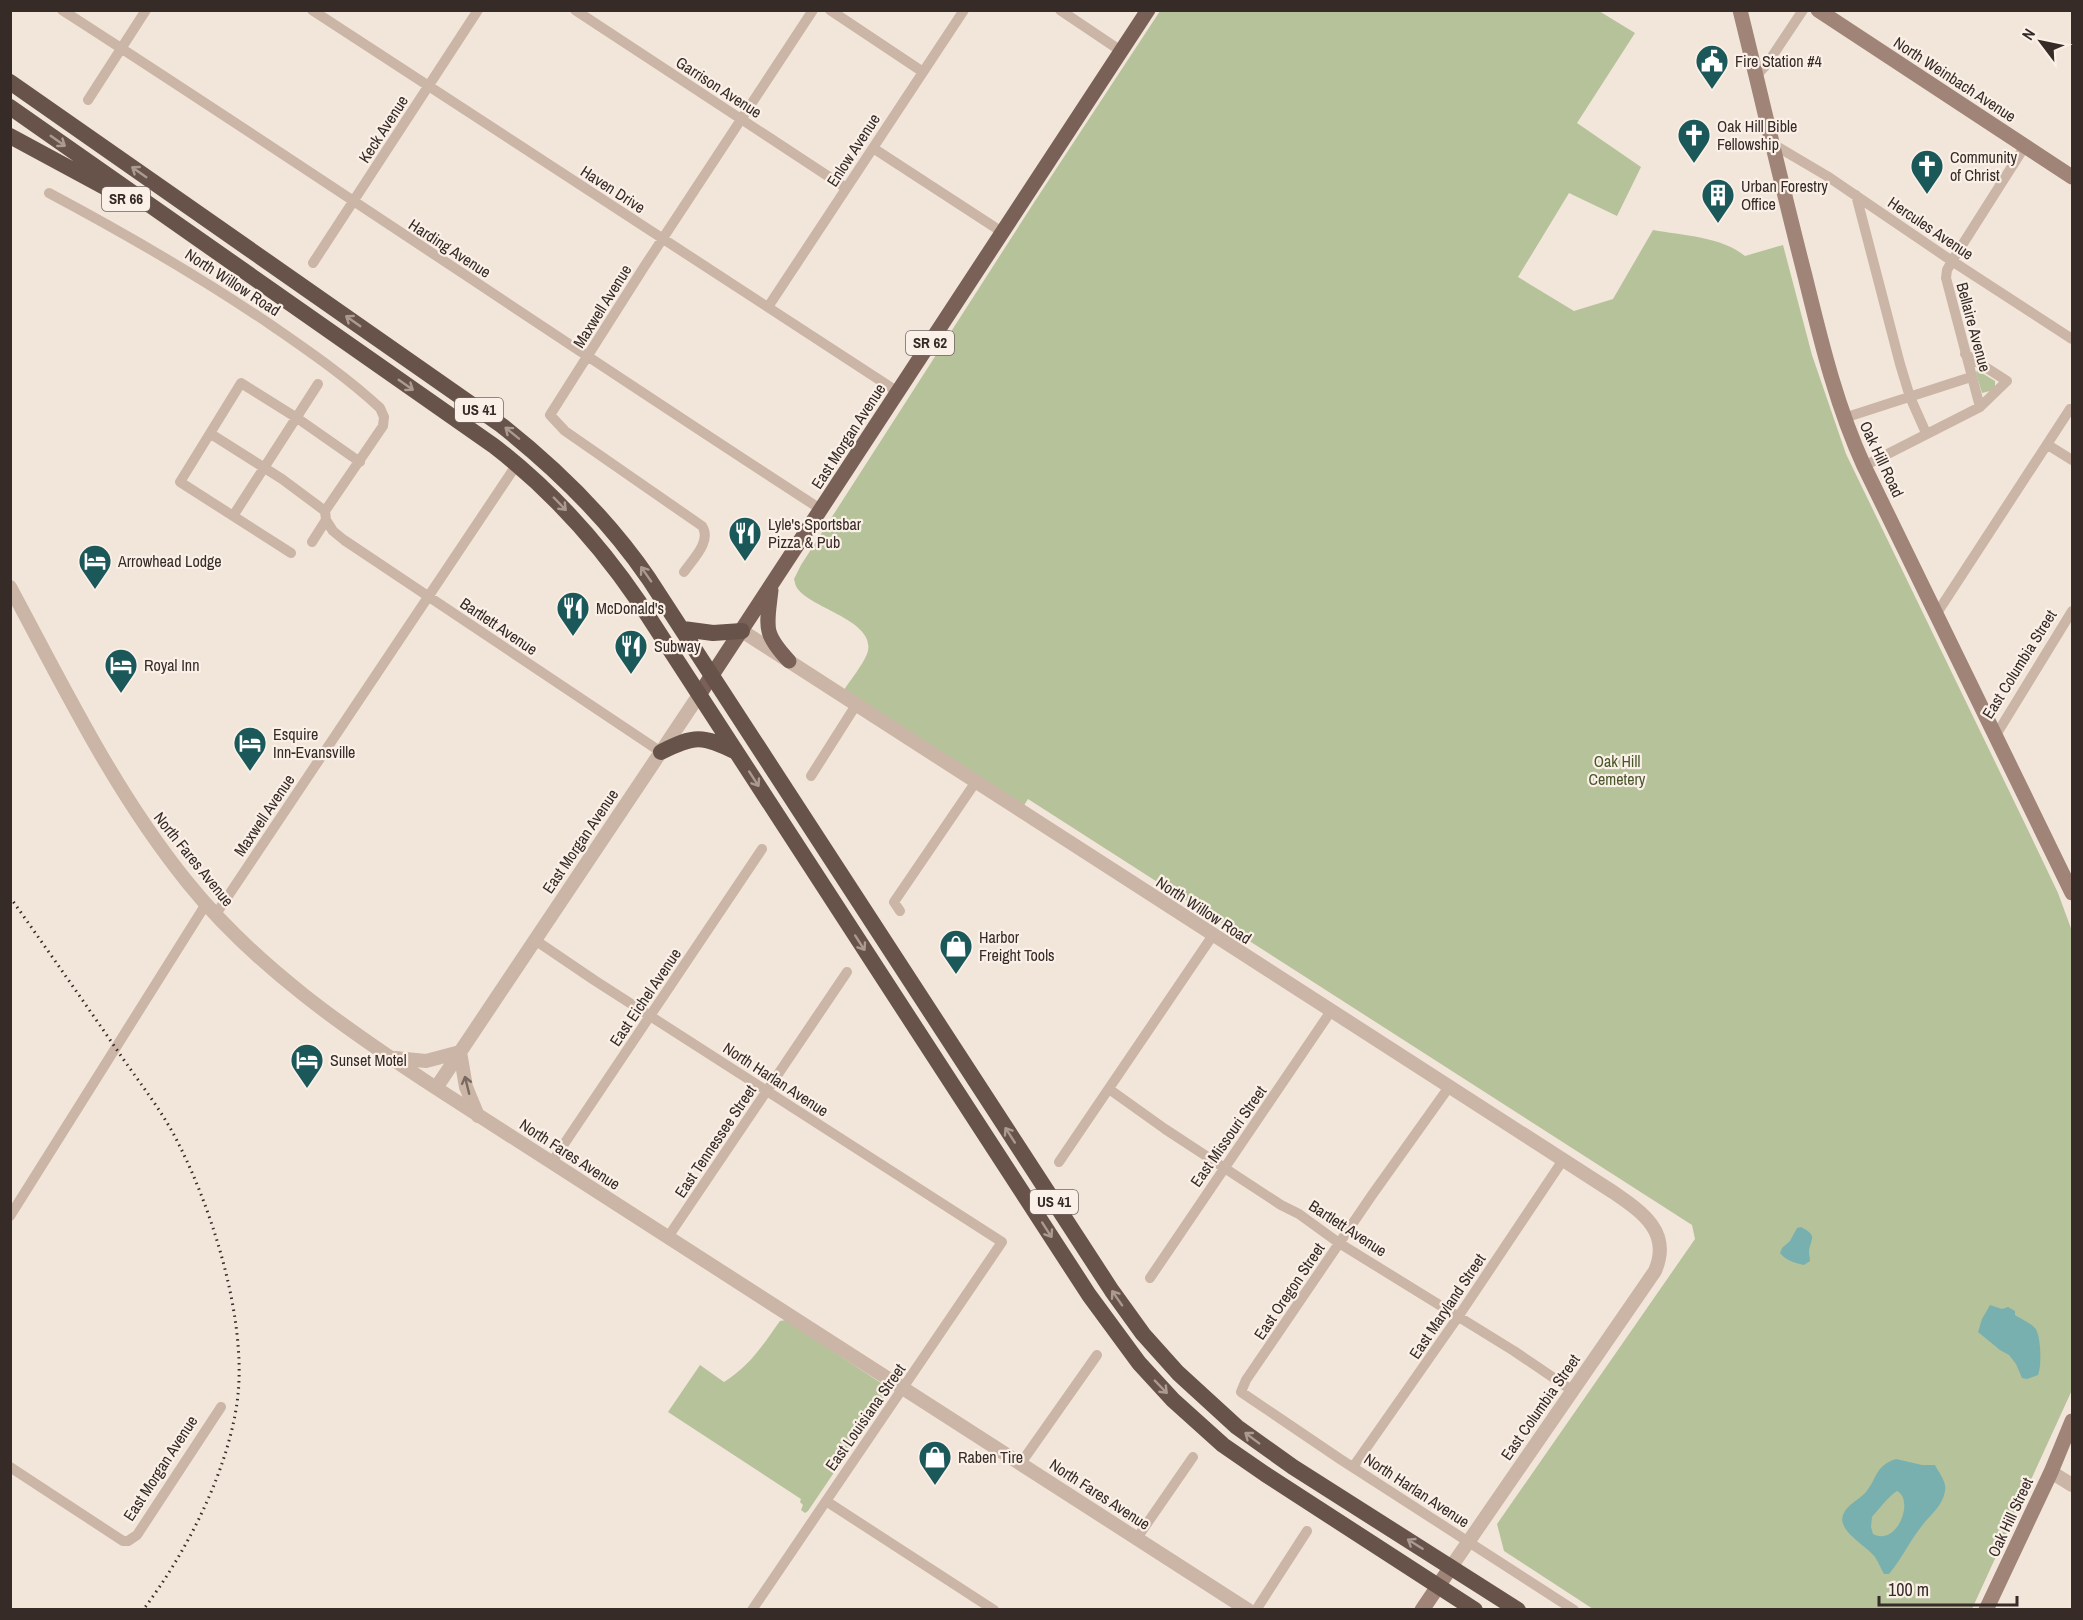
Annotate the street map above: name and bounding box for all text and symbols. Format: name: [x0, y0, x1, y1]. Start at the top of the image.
north arrow: [2011, 12, 2071, 72]
text: N: [2016, 24, 2040, 44]
street label: North Weinbach Avenue: [1890, 31, 2020, 127]
public building icon: Fire Station #4: [1694, 43, 1730, 90]
place label: Fire Station #4: [1735, 50, 1822, 72]
street label: Garrison Avenue: [672, 51, 766, 123]
street label: Keck Avenue: [353, 91, 413, 167]
street label: Enlow Avenue: [821, 109, 885, 191]
place label: Oak Hill Bible Fellowship: [1717, 115, 1797, 155]
church icon: Oak Hill Bible Fellowship: [1676, 117, 1712, 164]
one-way arrow: [50, 135, 66, 147]
place label: Community of Christ: [1950, 146, 2018, 186]
church icon: Community of Christ: [1909, 148, 1945, 195]
street label: Haven Drive: [576, 160, 650, 218]
one-way arrow: [131, 166, 147, 178]
place label: Urban Forestry Office: [1741, 175, 1828, 215]
building icon: Urban Forestry Office: [1700, 177, 1736, 224]
road number: SR 66: [102, 187, 150, 211]
street label: Hercules Avenue: [1884, 191, 1978, 265]
street label: Harding Avenue: [405, 213, 495, 283]
street label: North Willow Road: [181, 243, 285, 321]
street label: Maxwell Avenue: [568, 260, 636, 352]
street label: Bellaire Avenue: [1952, 280, 1996, 374]
one-way arrow: [345, 315, 361, 327]
road number: SR 62: [906, 331, 954, 355]
one-way arrow: [398, 379, 414, 391]
street label: East Morgan Avenue: [806, 379, 890, 493]
road number: US 41: [455, 398, 503, 422]
street label: Oak Hill Road: [1855, 417, 1909, 501]
one-way arrow: [504, 427, 520, 440]
one-way arrow: [553, 497, 568, 512]
place label: Lyle's Sportsbar Pizza & Pub: [768, 513, 862, 553]
restaurant icon: Lyle's Sportsbar Pizza & Pub: [727, 515, 763, 562]
hotel icon: Arrowhead Lodge: [77, 543, 113, 590]
place label: Arrowhead Lodge: [117, 550, 222, 572]
one-way arrow: [640, 566, 652, 583]
restaurant icon: McDonald's: [555, 590, 591, 637]
street label: Bartlett Avenue: [456, 592, 542, 660]
place label: McDonald's: [596, 597, 664, 619]
street label: East Columbia Street: [1977, 605, 2062, 723]
restaurant icon: Subway: [613, 628, 649, 675]
place label: Subway: [654, 635, 701, 657]
hotel icon: Royal Inn: [103, 647, 139, 694]
place label: Royal Inn: [144, 654, 199, 676]
place label: Esquire Inn-Evansville: [273, 723, 355, 763]
hotel icon: Esquire Inn-Evansville: [232, 725, 268, 772]
park label: Oak Hill Cemetery: [1589, 750, 1646, 790]
street label: Maxwell Avenue: [228, 770, 300, 860]
one-way arrow: [748, 771, 761, 788]
street label: East Morgan Avenue: [537, 784, 623, 898]
street label: North Fares Avenue: [149, 807, 239, 911]
street label: North Willow Road: [1152, 871, 1256, 949]
place label: Harbor Freight Tools: [979, 926, 1055, 966]
shop icon: Harbor Freight Tools: [938, 928, 974, 975]
one-way arrow: [855, 934, 867, 951]
street label: East Eichel Avenue: [604, 944, 686, 1050]
street label: North Harlan Avenue: [719, 1037, 833, 1121]
hotel icon: Sunset Motel: [289, 1042, 325, 1089]
place label: Sunset Motel: [330, 1049, 407, 1071]
one-way arrow: [460, 1076, 472, 1095]
street label: East Tennessee Street: [669, 1080, 761, 1202]
street label: East Missouri Street: [1185, 1081, 1271, 1191]
street label: North Fares Avenue: [515, 1113, 625, 1195]
one-way arrow: [1004, 1127, 1016, 1144]
road number: US 41: [1030, 1190, 1078, 1214]
street label: Bartlett Avenue: [1305, 1195, 1391, 1261]
one-way arrow: [1041, 1221, 1053, 1238]
street label: East Oregon Street: [1248, 1238, 1330, 1344]
street label: East Maryland Street: [1404, 1249, 1491, 1363]
one-way arrow: [1111, 1290, 1123, 1307]
street label: East Columbia Street: [1495, 1349, 1585, 1464]
street label: East Louisiana Street: [820, 1359, 910, 1475]
one-way arrow: [1154, 1380, 1168, 1395]
street label: East Morgan Avenue: [118, 1411, 202, 1525]
one-way arrow: [1244, 1432, 1260, 1445]
shop icon: Raben Tire: [917, 1439, 953, 1486]
place label: Raben Tire: [958, 1446, 1023, 1468]
street label: North Harlan Avenue: [1360, 1448, 1474, 1532]
street label: North Fares Avenue: [1045, 1453, 1155, 1535]
street label: Oak Hill Street: [1982, 1473, 2038, 1560]
one-way arrow: [1407, 1538, 1424, 1550]
scale bar: [1879, 1569, 2017, 1607]
text: 100 m: [1888, 1577, 1929, 1602]

